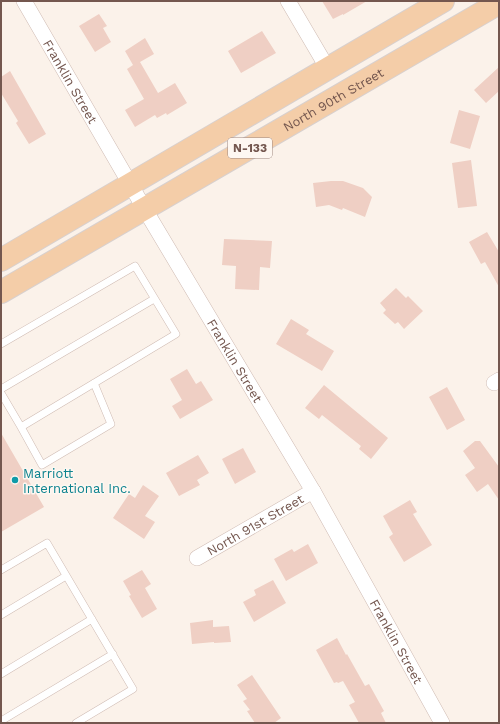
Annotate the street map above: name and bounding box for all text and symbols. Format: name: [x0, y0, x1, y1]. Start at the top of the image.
street label: Franklin Street: [40, 37, 101, 127]
street label: North 90th Street: [280, 64, 386, 134]
road number: N-133: [228, 138, 272, 158]
street label: Franklin Street: [204, 316, 266, 405]
place label: Marriott International Inc.: [23, 466, 131, 496]
marker: Marriott International Inc.: [10, 475, 20, 485]
street label: North 91st Street: [204, 490, 307, 558]
street label: Franklin Street: [367, 596, 426, 687]

